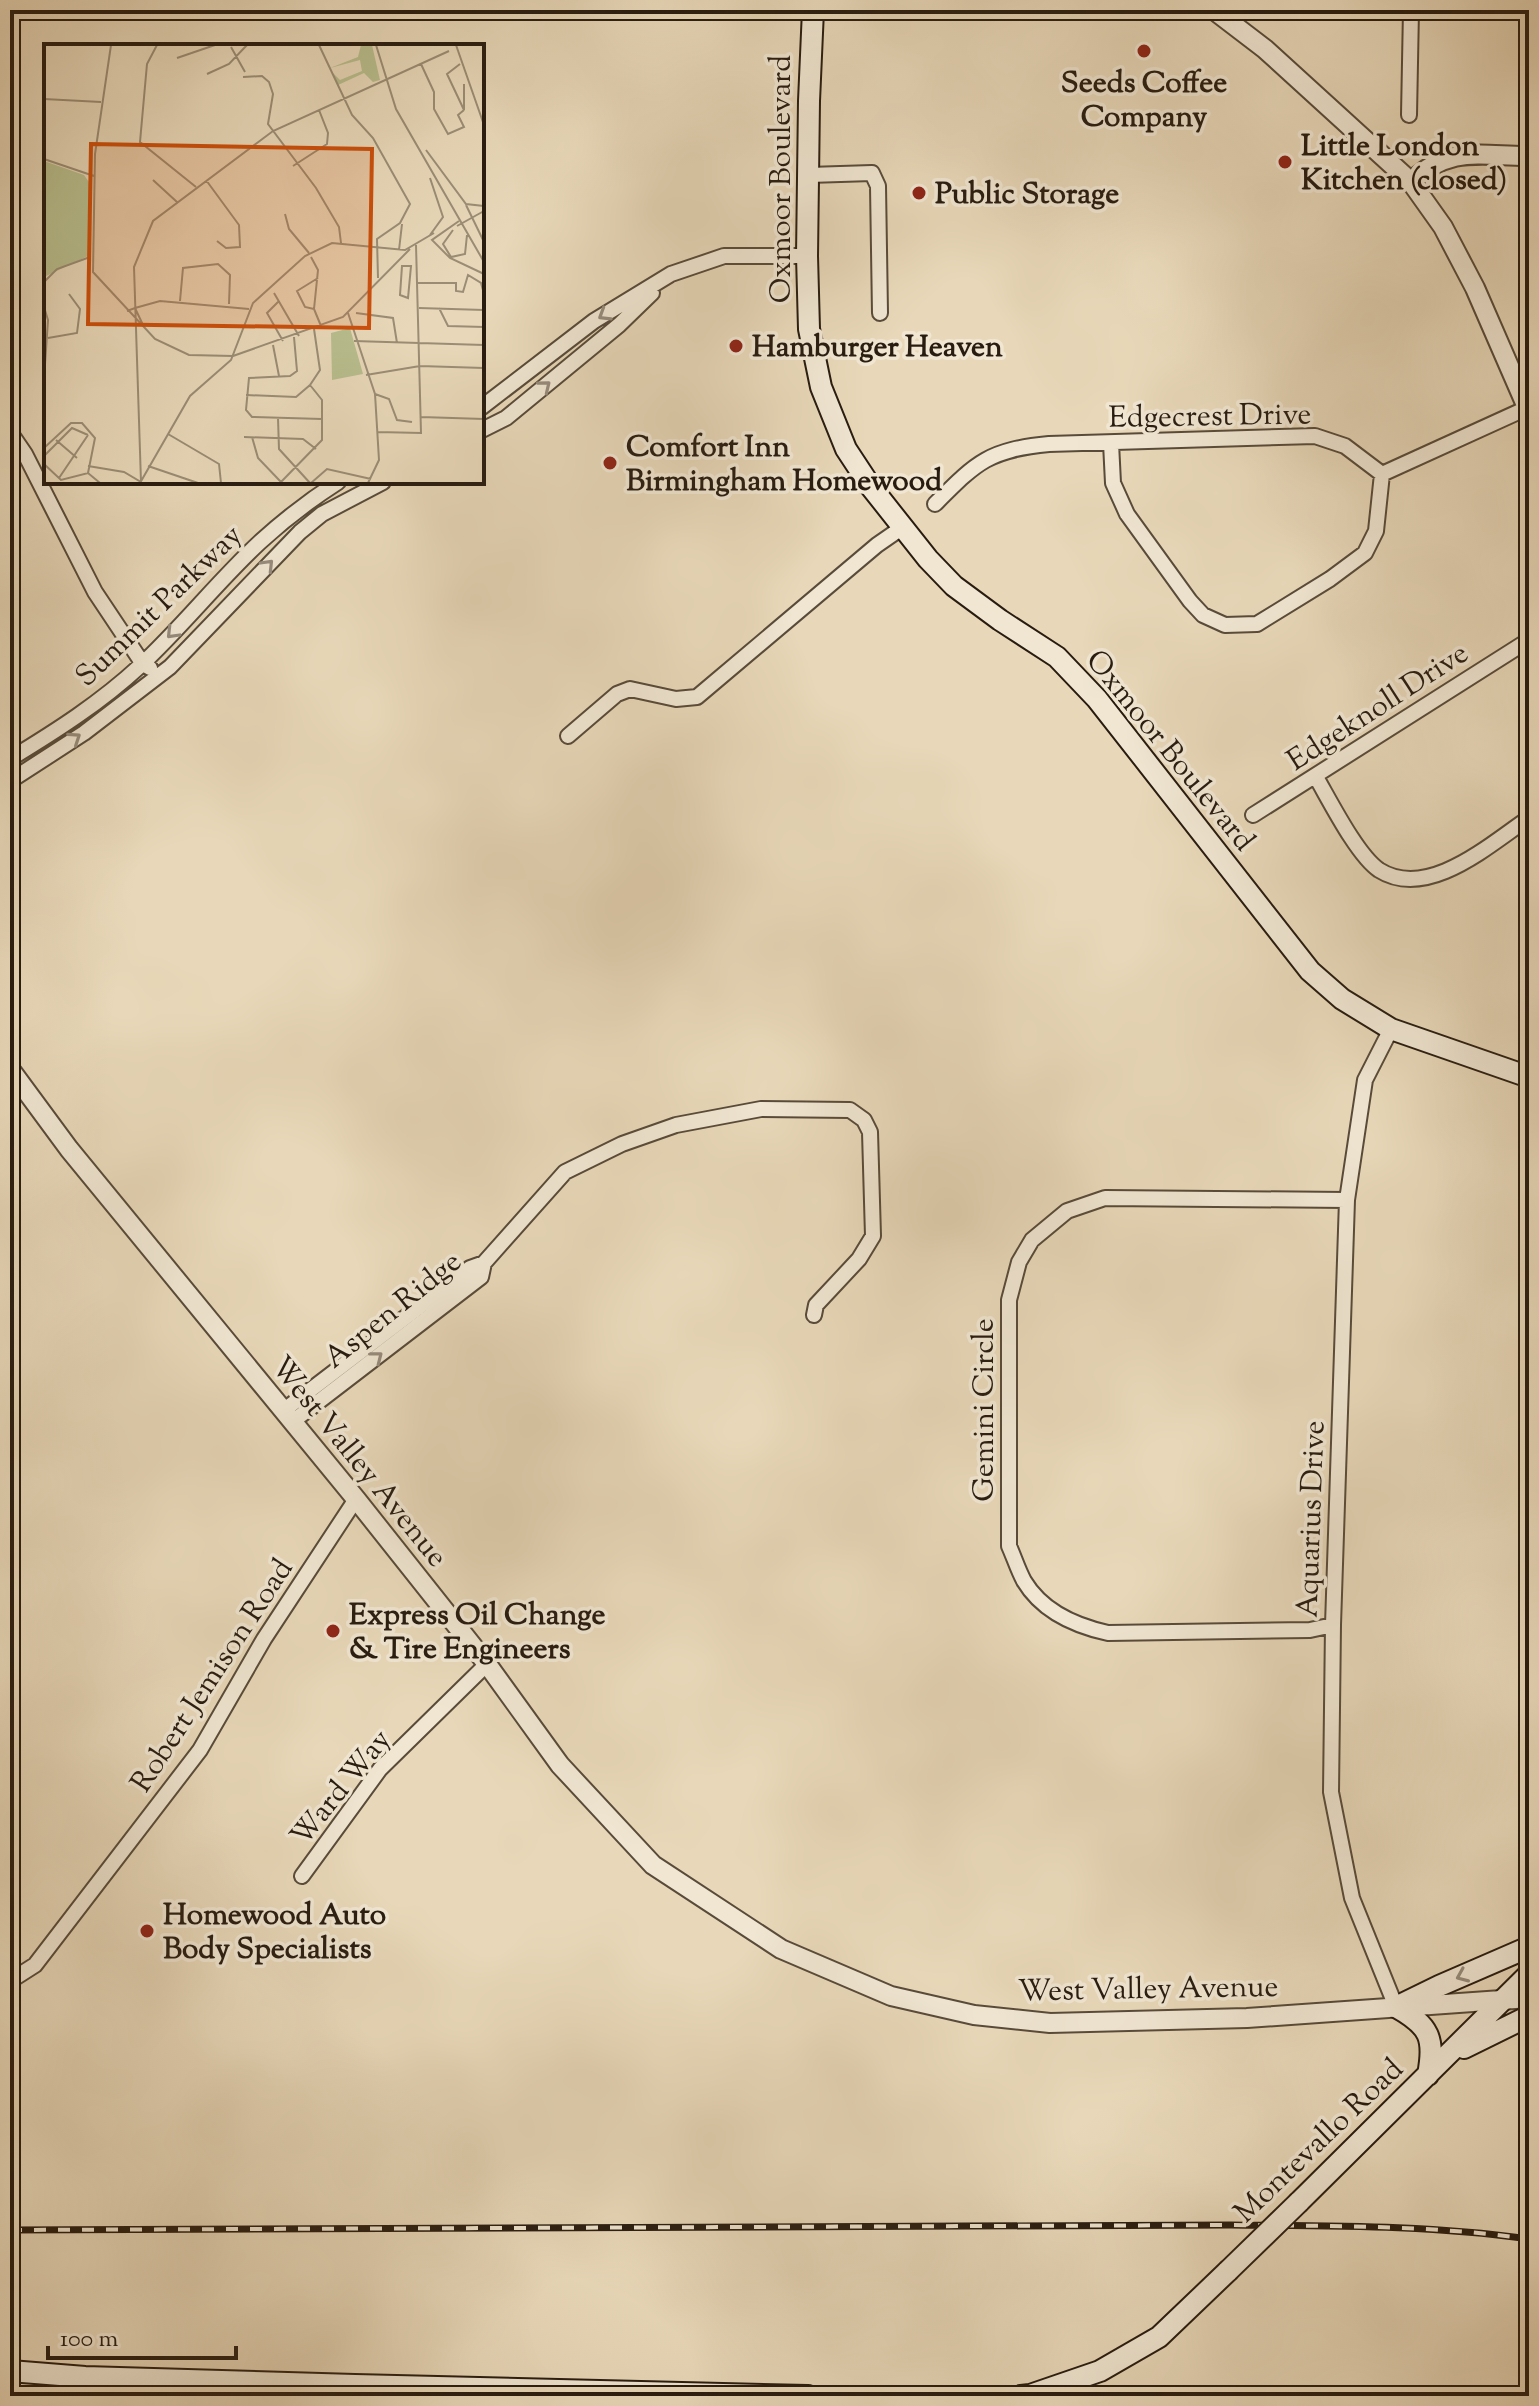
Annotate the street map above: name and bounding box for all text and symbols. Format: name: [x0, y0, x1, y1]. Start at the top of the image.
marker: Seeds Coffee Company: [1135, 42, 1153, 60]
inset map: [44, 44, 484, 484]
street label: Oxmoor Boulevard: [761, 55, 804, 303]
place label: Seeds Coffee Company: [1061, 63, 1227, 140]
place label: Little London Kitchen (closed): [1301, 126, 1507, 203]
marker: Little London Kitchen (closed): [1276, 153, 1294, 171]
place label: Public Storage: [935, 174, 1119, 217]
marker: Public Storage: [910, 184, 928, 202]
one-way arrow: [598, 305, 613, 320]
place label: Hamburger Heaven: [752, 327, 1003, 370]
marker: Hamburger Heaven: [727, 337, 745, 355]
one-way arrow: [536, 381, 551, 395]
street label: Edgecrest Drive: [1108, 394, 1312, 441]
place label: Comfort Inn Birmingham Homewood: [626, 427, 942, 504]
marker: Comfort Inn Birmingham Homewood: [601, 454, 619, 472]
street label: Summit Parkway: [67, 516, 253, 698]
one-way arrow: [259, 560, 273, 574]
one-way arrow: [167, 624, 181, 638]
street label: Edgeknoll Drive: [1279, 633, 1477, 783]
street label: Oxmoor Boulevard: [1074, 642, 1264, 862]
one-way arrow: [67, 733, 81, 748]
street label: Aspen Ridge: [316, 1242, 472, 1380]
street label: Gemini Circle: [964, 1318, 1007, 1502]
street label: West Valley Avenue: [259, 1348, 457, 1577]
one-way arrow: [368, 1353, 382, 1367]
street label: Aquarius Drive: [1288, 1420, 1337, 1618]
street label: Robert Jemison Road: [121, 1551, 305, 1802]
place label: Express Oil Change & Tire Engineers: [349, 1595, 606, 1672]
marker: Express Oil Change & Tire Engineers: [324, 1622, 342, 1640]
street label: Ward Way: [281, 1721, 403, 1856]
place label: Homewood Auto Body Specialists: [163, 1895, 386, 1972]
marker: Homewood Auto Body Specialists: [138, 1922, 156, 1940]
one-way arrow: [1456, 1966, 1470, 1982]
street label: West Valley Avenue: [1017, 1967, 1279, 2014]
street label: Montevallo Road: [1225, 2050, 1414, 2234]
scale bar: [48, 2310, 236, 2360]
text: 100 m: [60, 2323, 118, 2357]

